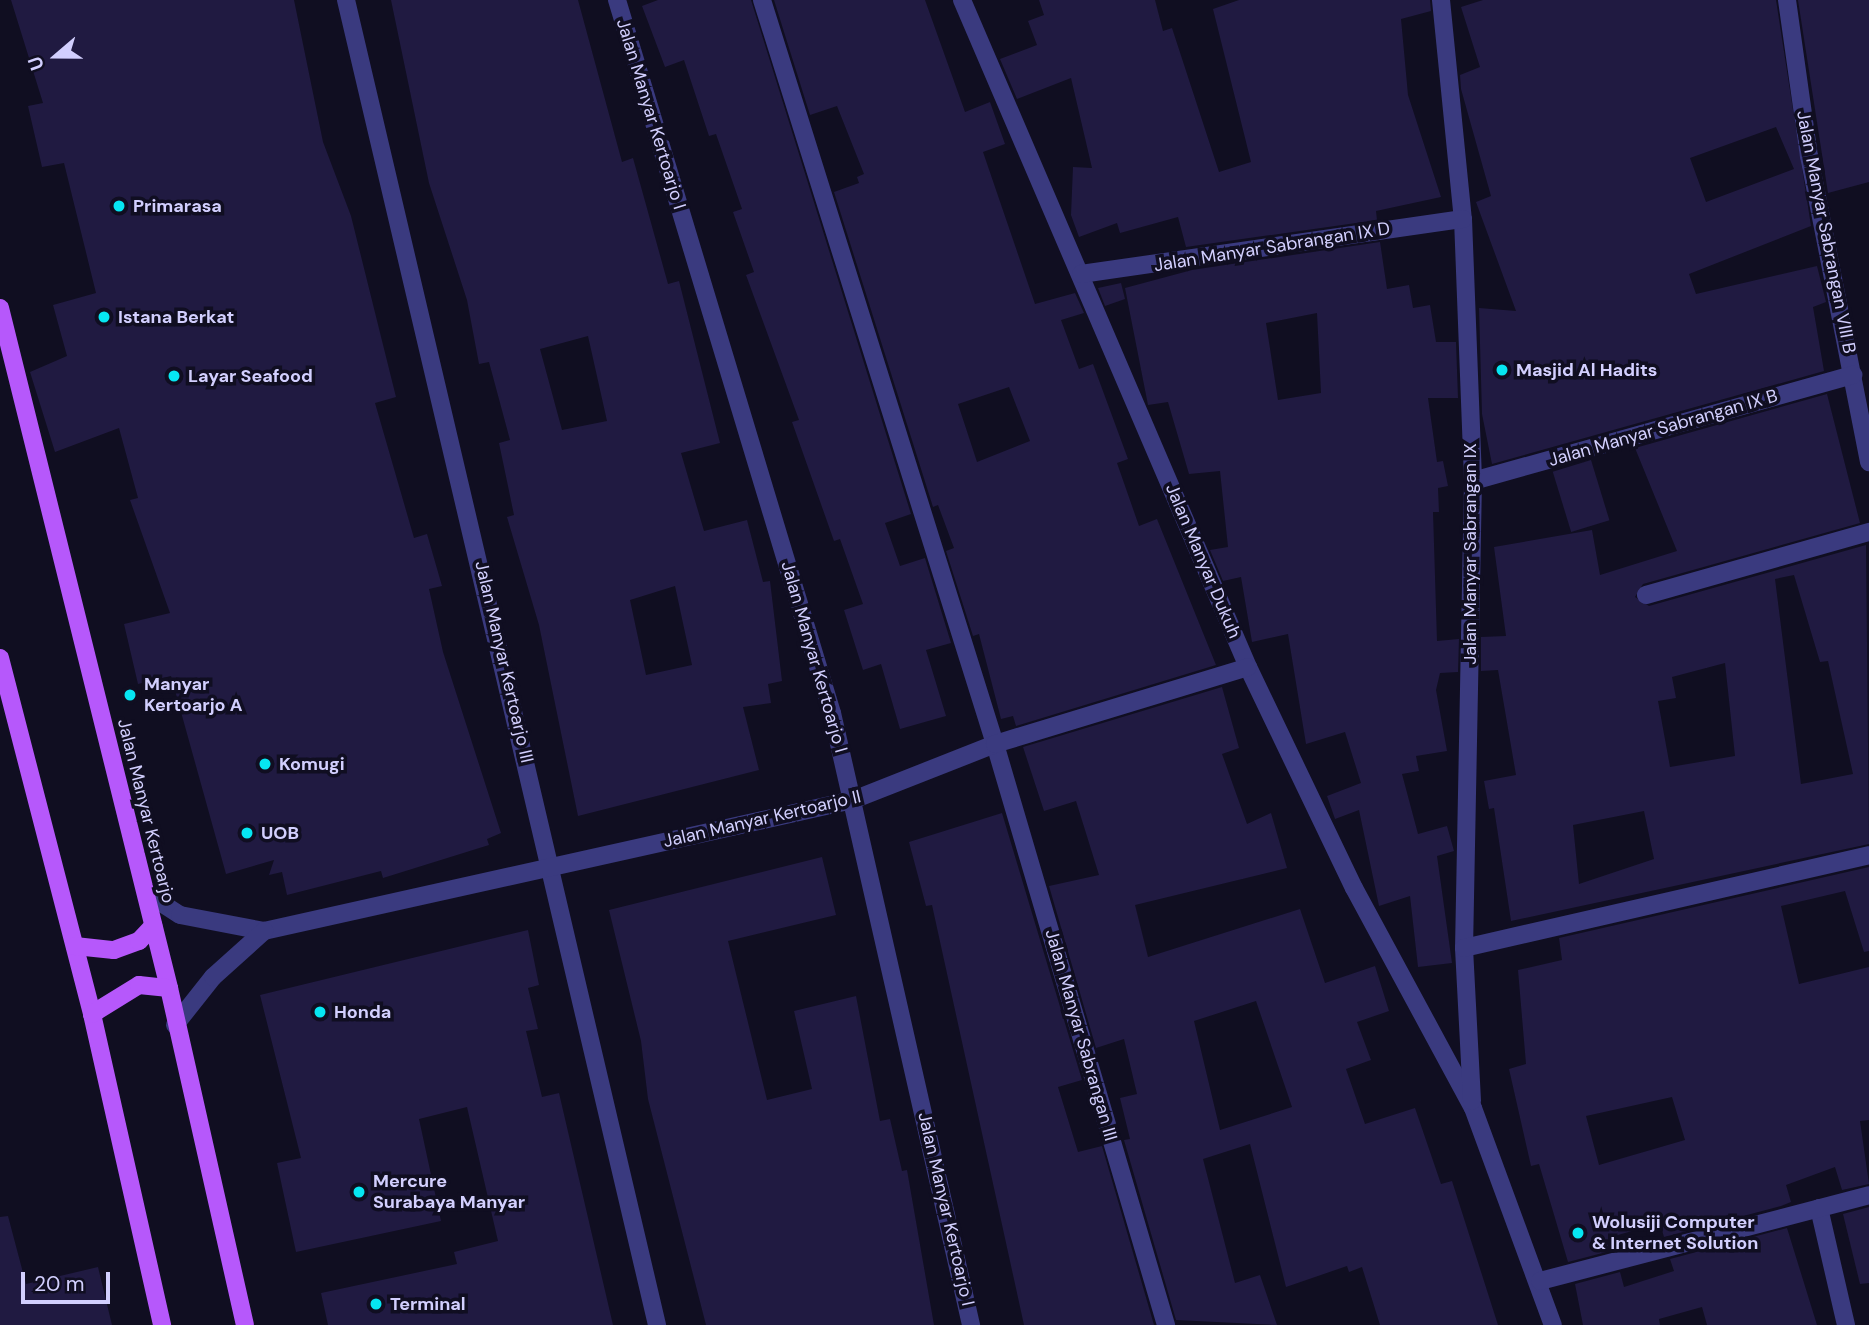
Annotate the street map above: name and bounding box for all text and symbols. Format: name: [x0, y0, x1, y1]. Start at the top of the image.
street label: Jalan Manyar Kertoarjo I: [612, 16, 690, 212]
north arrow: [21, 21, 91, 91]
text: U: [22, 53, 50, 74]
street label: Jalan Manyar Sabrangan VIII B: [1792, 109, 1860, 355]
place label: Primarasa: [133, 195, 222, 217]
marker: Primarasa: [111, 198, 127, 214]
street label: Jalan Manyar Sabrangan IX D: [1152, 218, 1392, 276]
place label: Istana Berkat: [118, 306, 234, 328]
marker: Istana Berkat: [96, 309, 112, 325]
place label: Masjid Al Hadits: [1516, 359, 1657, 381]
marker: Masjid Al Hadits: [1494, 362, 1510, 378]
place label: Layar Seafood: [188, 365, 313, 387]
marker: Layar Seafood: [166, 368, 182, 384]
street label: Jalan Manyar Sabrangan IX B: [1546, 385, 1780, 471]
street label: Jalan Manyar Sabrangan IX: [1459, 443, 1481, 665]
street label: Jalan Manyar Dukuh: [1161, 480, 1245, 642]
street label: Jalan Manyar Kertoarjo III: [470, 559, 538, 765]
street label: Jalan Manyar Kertoarjo I: [776, 559, 852, 755]
place label: Manyar Kertoarjo A: [144, 674, 243, 716]
marker: Manyar Kertoarjo A: [122, 687, 138, 703]
street label: Jalan Manyar Kertoarjo: [113, 717, 179, 905]
place label: Komugi: [279, 753, 345, 775]
marker: Komugi: [257, 756, 273, 772]
street label: Jalan Manyar Kertoarjo II: [661, 786, 863, 852]
place label: UOB: [261, 822, 299, 844]
marker: UOB: [239, 825, 255, 841]
street label: Jalan Manyar Sabrangan III: [1040, 927, 1122, 1143]
place label: Honda: [334, 1001, 391, 1023]
marker: Honda: [312, 1004, 328, 1020]
street label: Jalan Manyar Kertoarjo I: [913, 1110, 979, 1308]
place label: Mercure Surabaya Manyar: [373, 1171, 525, 1214]
marker: Mercure Surabaya Manyar: [351, 1184, 367, 1200]
place label: Wolusiji Computer & Internet Solution: [1592, 1212, 1758, 1254]
marker: Wolusiji Computer & Internet Solution: [1570, 1225, 1586, 1241]
scale bar: [24, 1258, 114, 1302]
text: 20 m: [34, 1270, 85, 1298]
place label: Terminal: [390, 1293, 466, 1315]
marker: Terminal: [368, 1296, 384, 1312]

